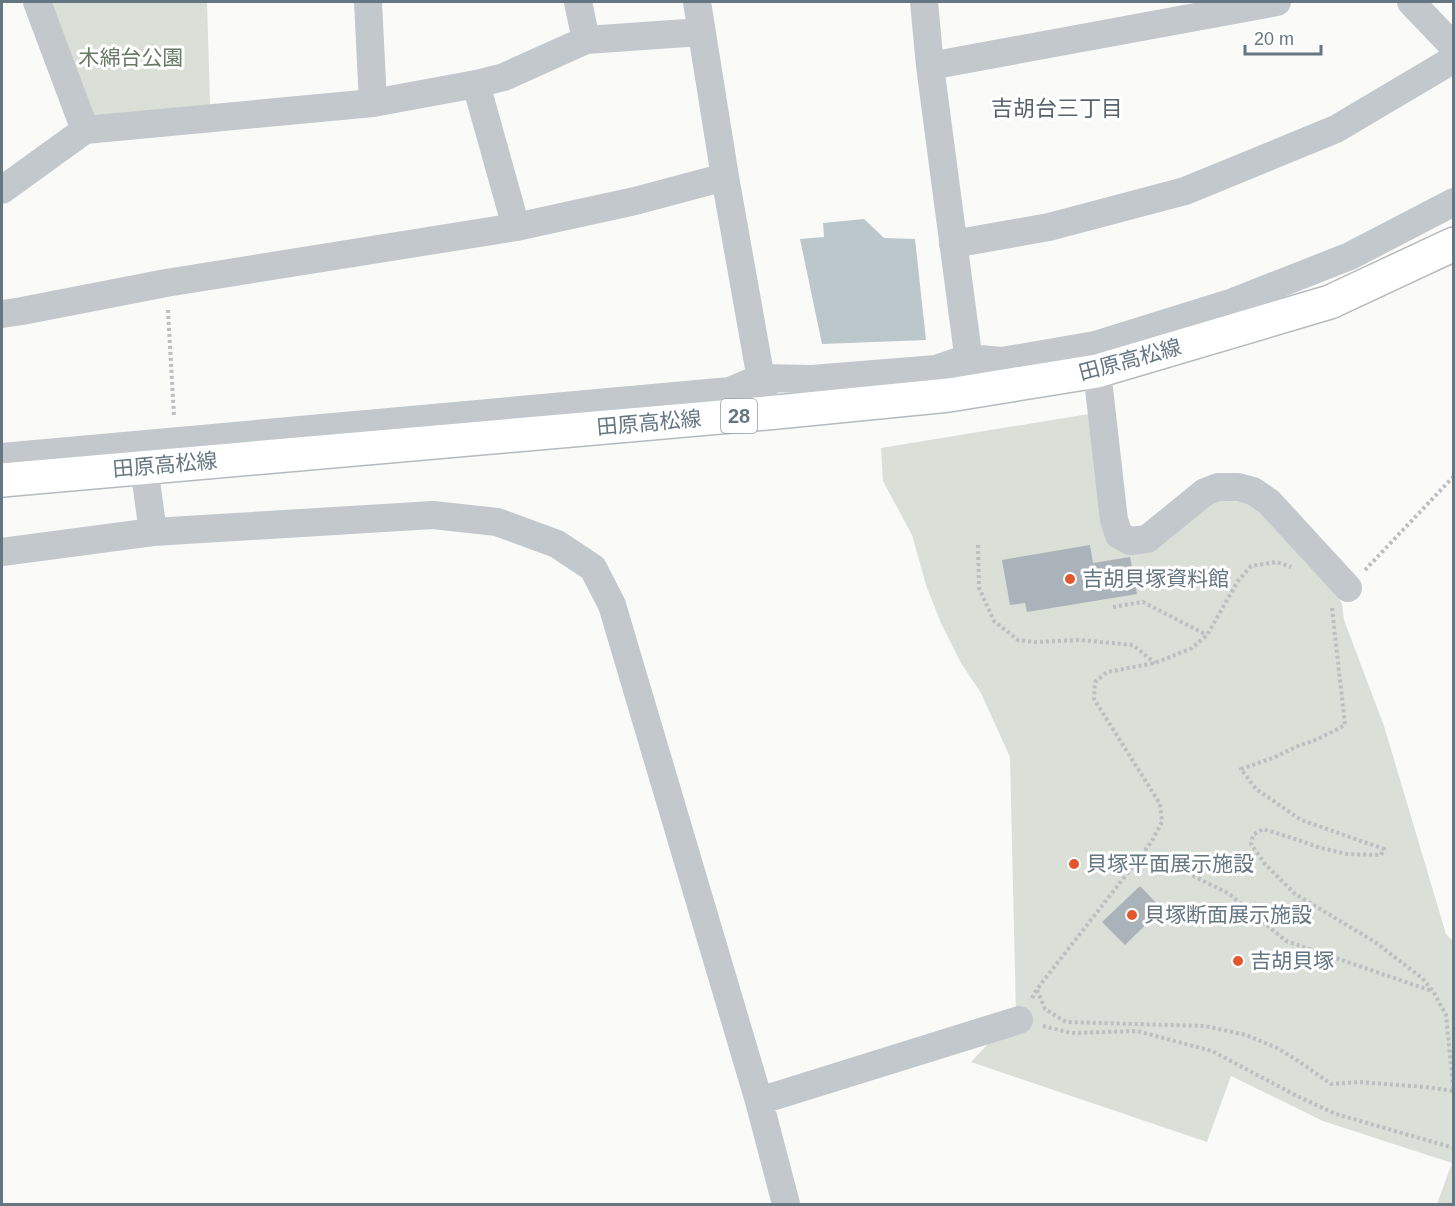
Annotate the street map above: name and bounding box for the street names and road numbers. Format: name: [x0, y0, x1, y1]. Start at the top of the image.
street label: 田原高松線: [1076, 335, 1184, 384]
road number: 28: [721, 399, 757, 433]
street label: 田原高松線: [596, 406, 702, 439]
street label: 田原高松線: [112, 448, 218, 481]

